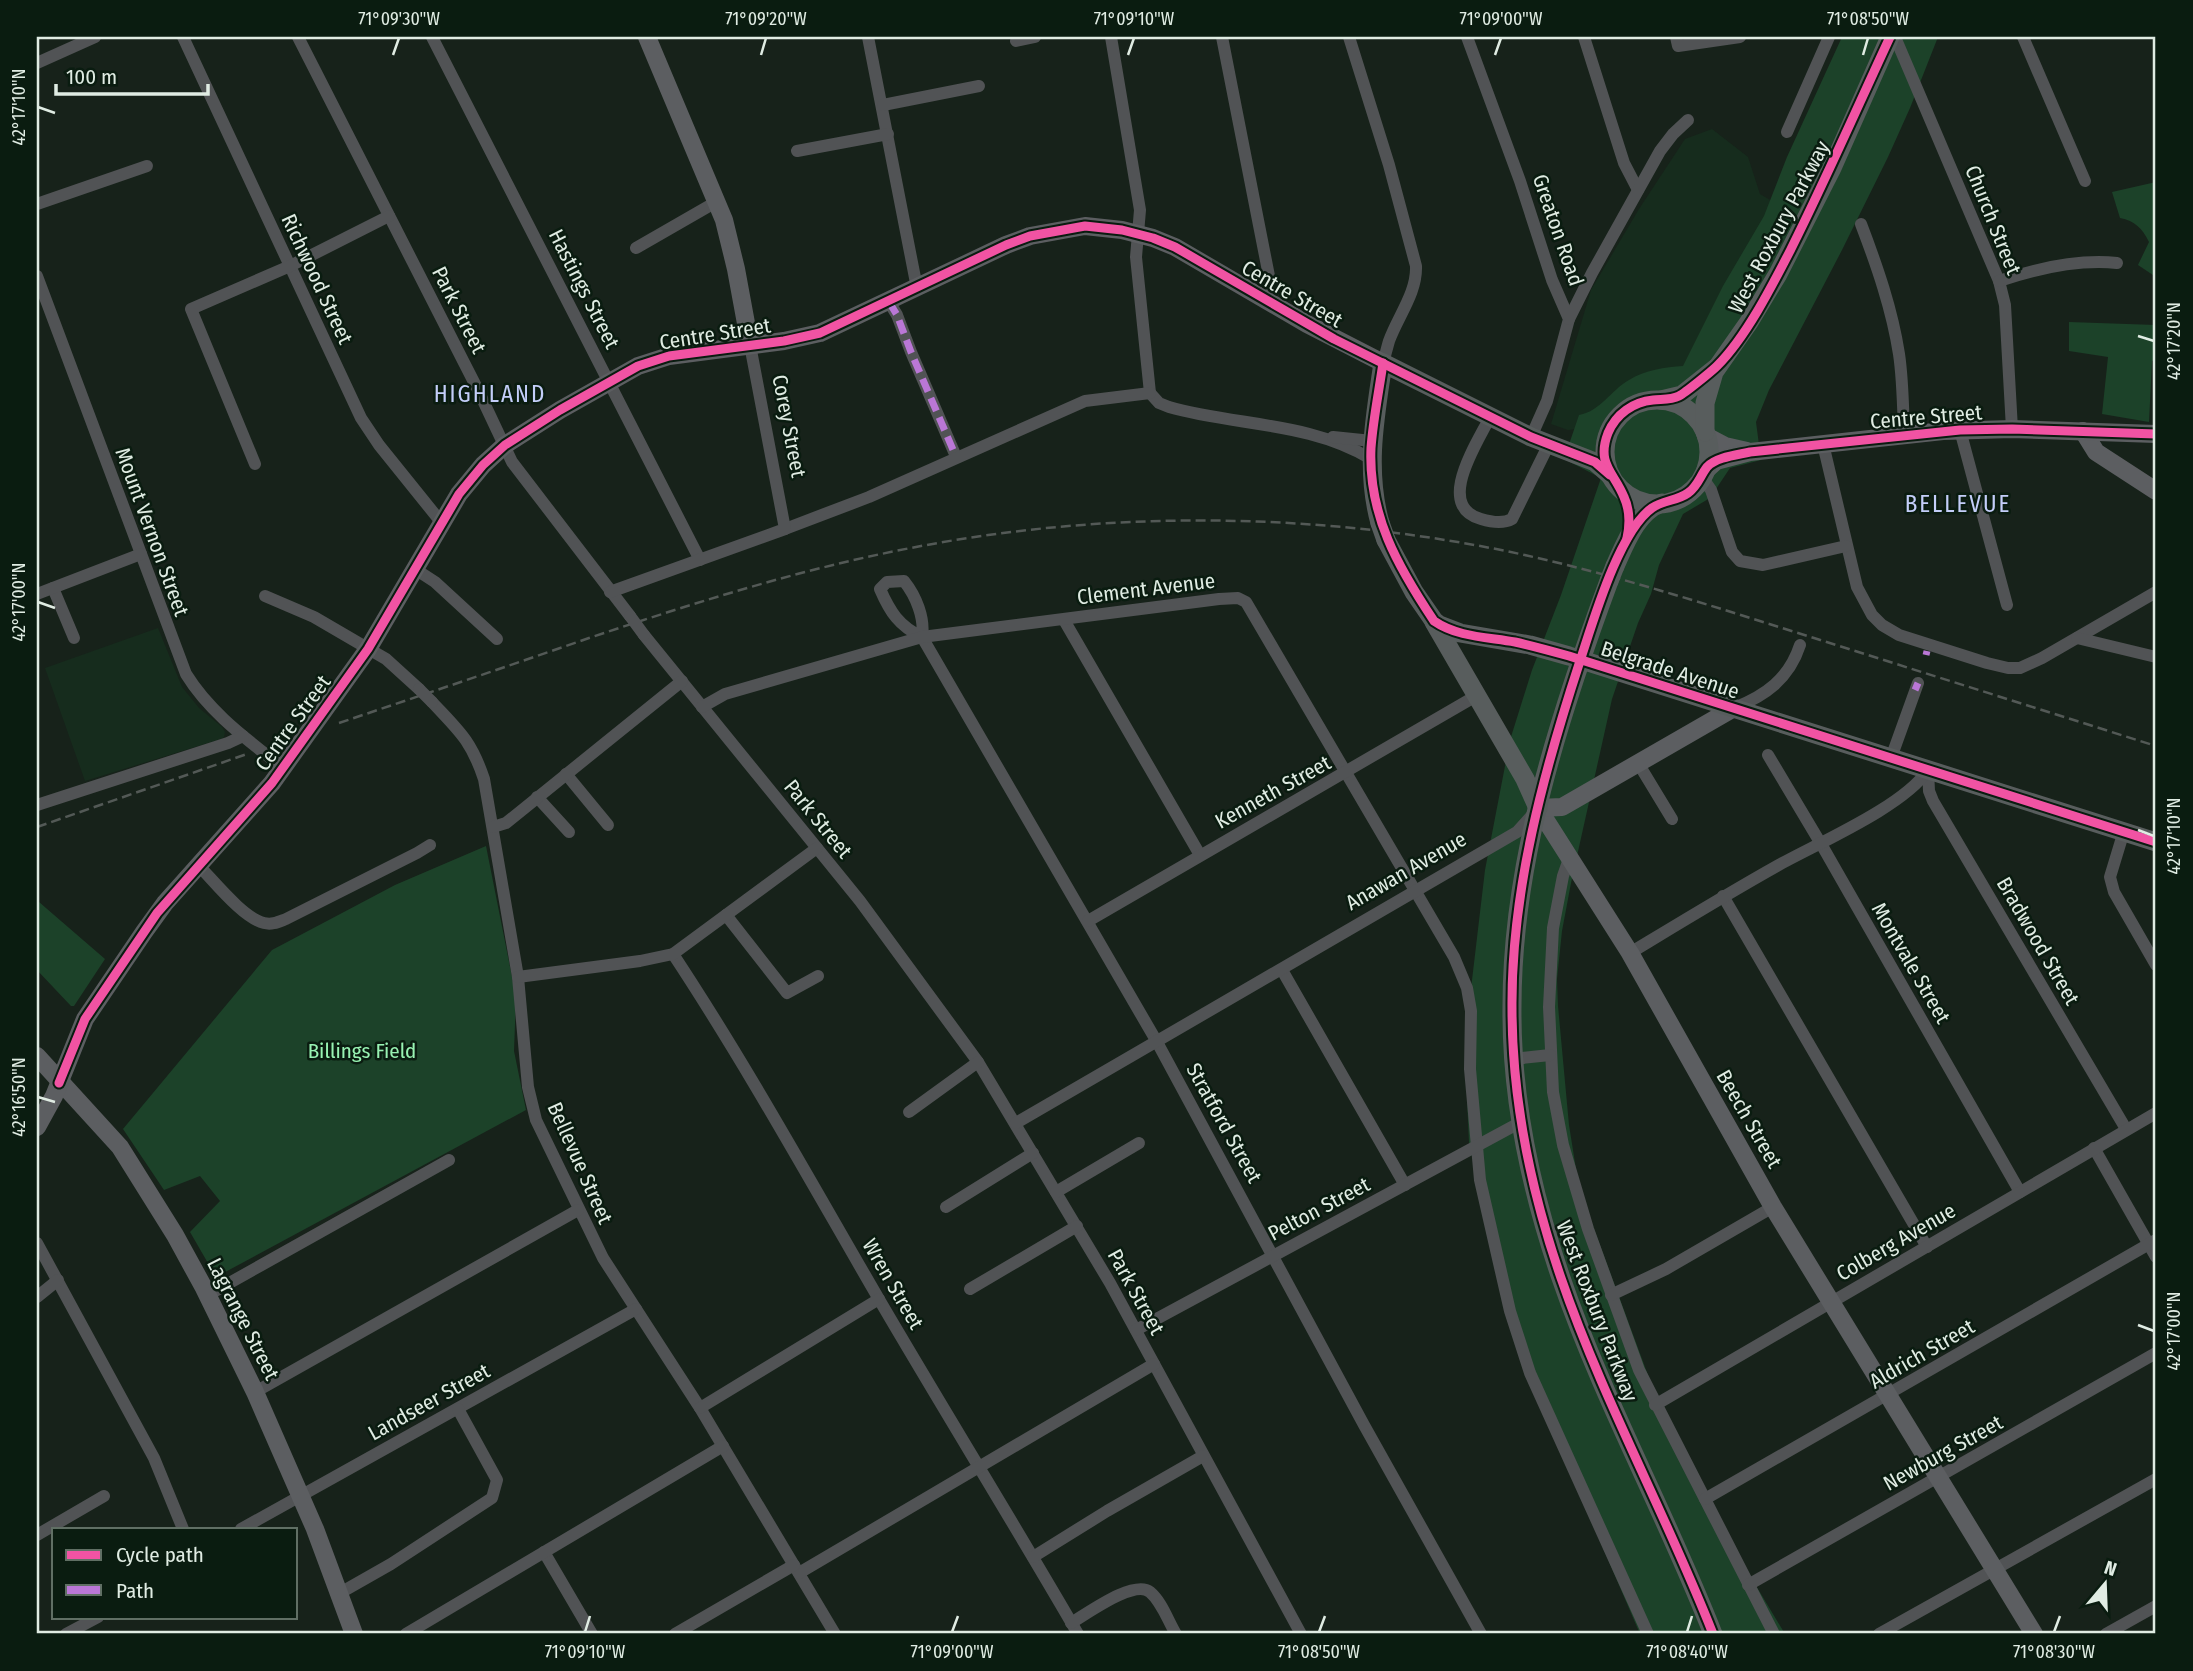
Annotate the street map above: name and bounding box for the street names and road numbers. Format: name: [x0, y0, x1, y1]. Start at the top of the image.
street label: West Roxbury Parkway: [1723, 136, 1836, 318]
street label: Church Street: [1959, 161, 2027, 279]
street label: Greaton Road: [1527, 171, 1589, 289]
street label: Richwood Street: [276, 210, 359, 348]
street label: Hastings Street: [543, 225, 625, 353]
street label: Centre Street: [1237, 255, 1347, 333]
street label: Park Street: [426, 262, 492, 358]
street label: Centre Street: [658, 312, 773, 356]
street label: Corey Street: [766, 372, 812, 480]
street label: Centre Street: [1869, 399, 1983, 435]
street label: Mount Vernon Street: [109, 444, 195, 620]
street label: Clement Avenue: [1076, 568, 1216, 610]
street label: Belgrade Avenue: [1598, 635, 1742, 705]
street label: Centre Street: [249, 670, 337, 776]
street label: Kenneth Street: [1211, 749, 1335, 834]
street label: Park Street: [778, 774, 858, 864]
street label: Anawan Avenue: [1341, 826, 1471, 916]
street label: Bradwood Street: [1991, 872, 2085, 1010]
street label: Montvale Street: [1866, 898, 1956, 1028]
street label: Stratford Street: [1180, 1059, 1268, 1188]
street label: Beech Street: [1711, 1065, 1788, 1173]
street label: Bellevue Street: [542, 1098, 618, 1228]
street label: Pelton Street: [1264, 1171, 1374, 1247]
street label: Colberg Avenue: [1832, 1197, 1960, 1287]
street label: West Roxbury Parkway: [1551, 1217, 1644, 1406]
street label: Wren Street: [857, 1234, 929, 1334]
street label: Park Street: [1102, 1245, 1170, 1339]
street label: Lagrange Street: [201, 1254, 285, 1385]
street label: Aldrich Street: [1865, 1313, 1979, 1395]
street label: Landseer Street: [363, 1358, 495, 1446]
street label: Newburg Street: [1879, 1409, 2007, 1496]

